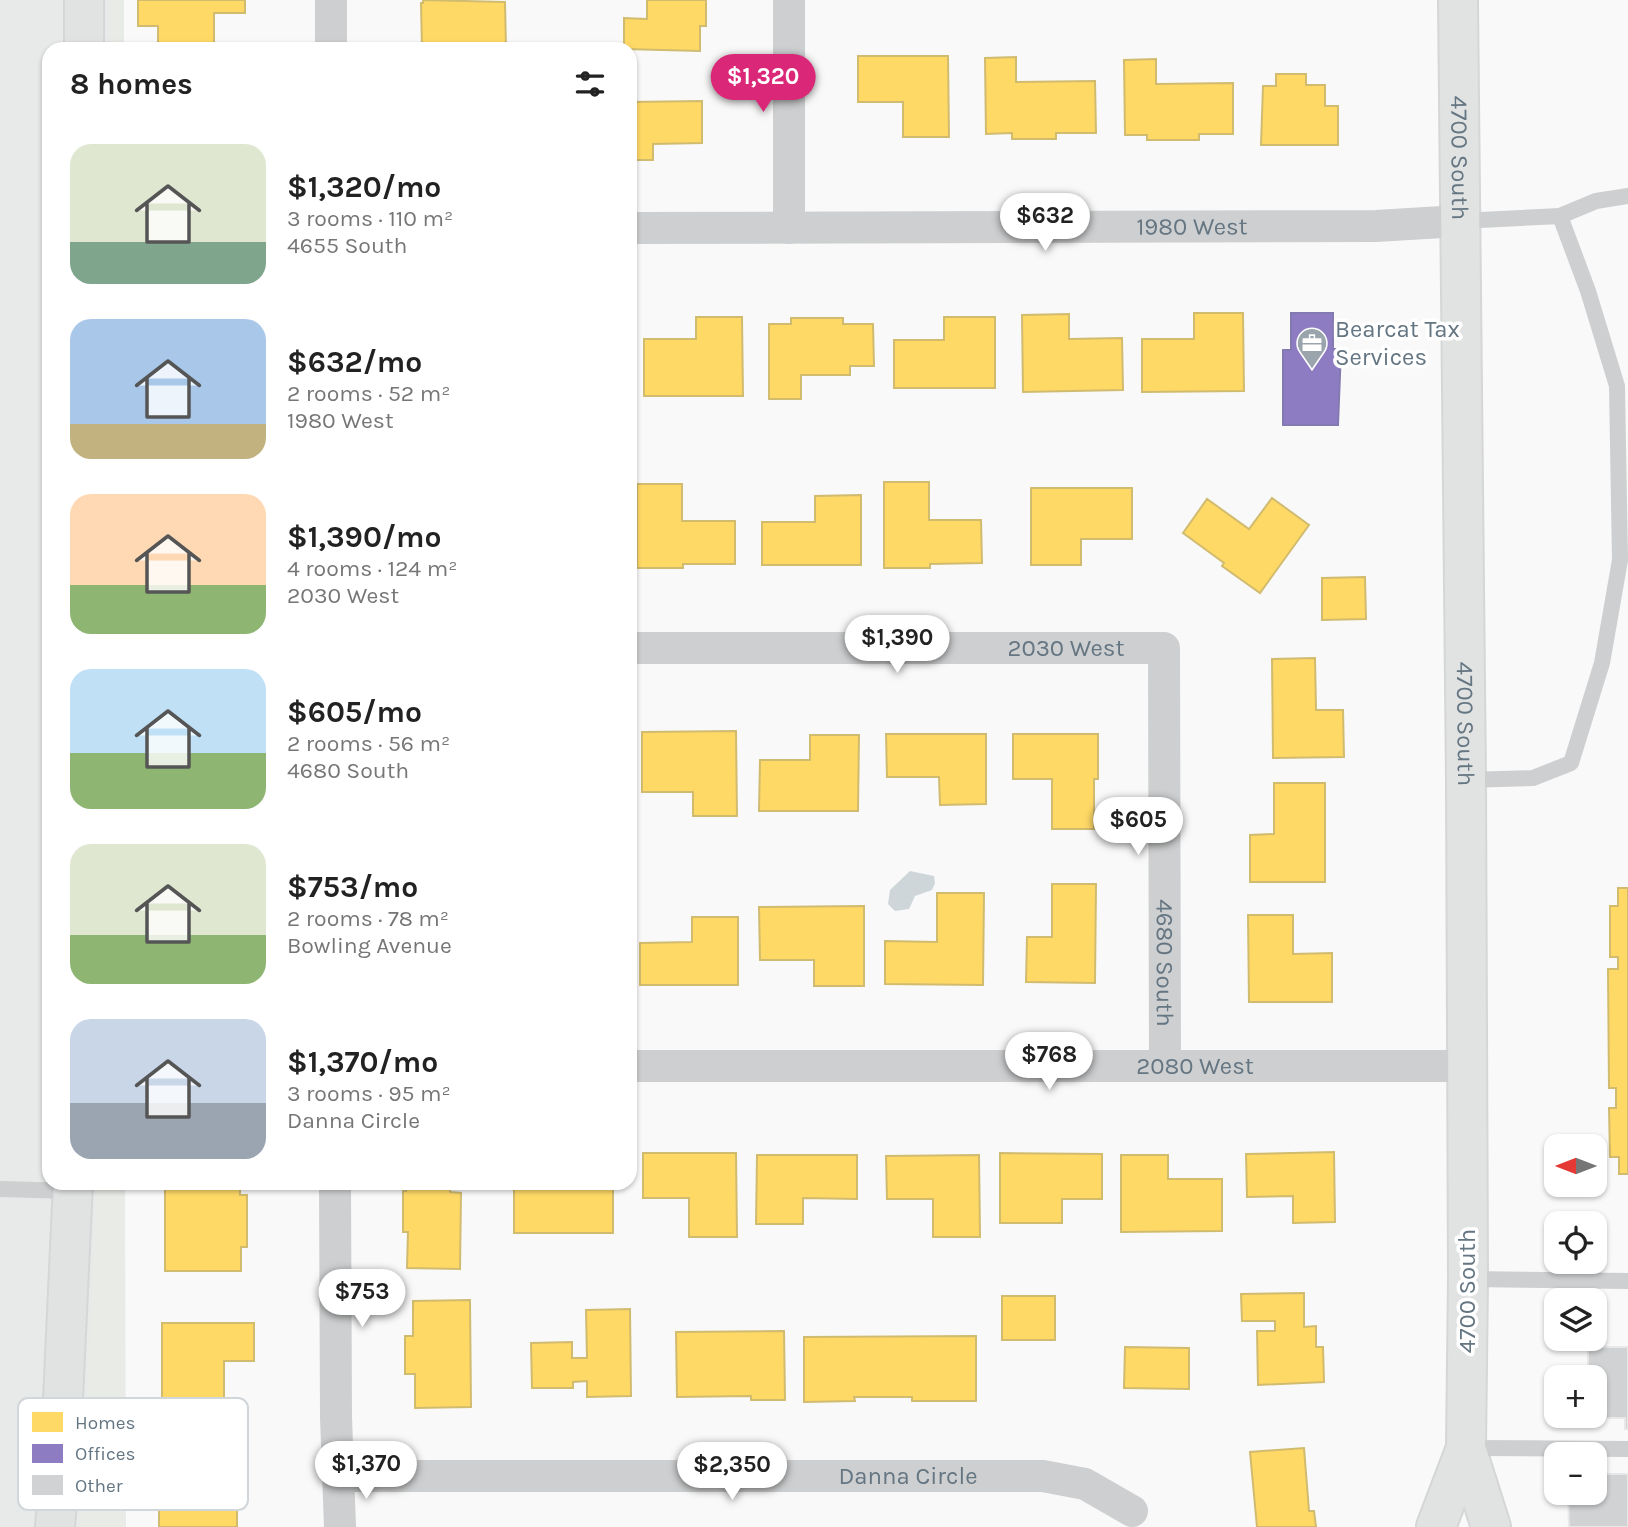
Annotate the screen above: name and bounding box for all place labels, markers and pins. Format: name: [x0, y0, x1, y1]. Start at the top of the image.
pin: $1,320: [706, 54, 820, 114]
pin: $632: [1004, 194, 1086, 253]
place label: Bearcat Tax Services: [1335, 315, 1460, 371]
office icon: Bearcat Tax Services: [1295, 326, 1329, 370]
pin: $1,390: [840, 616, 954, 675]
pin: $605: [1097, 798, 1179, 857]
pin: $768: [1008, 1032, 1090, 1092]
pin: $753: [321, 1270, 403, 1329]
pin: $1,370: [309, 1442, 423, 1501]
pin: $2,350: [675, 1442, 789, 1502]

